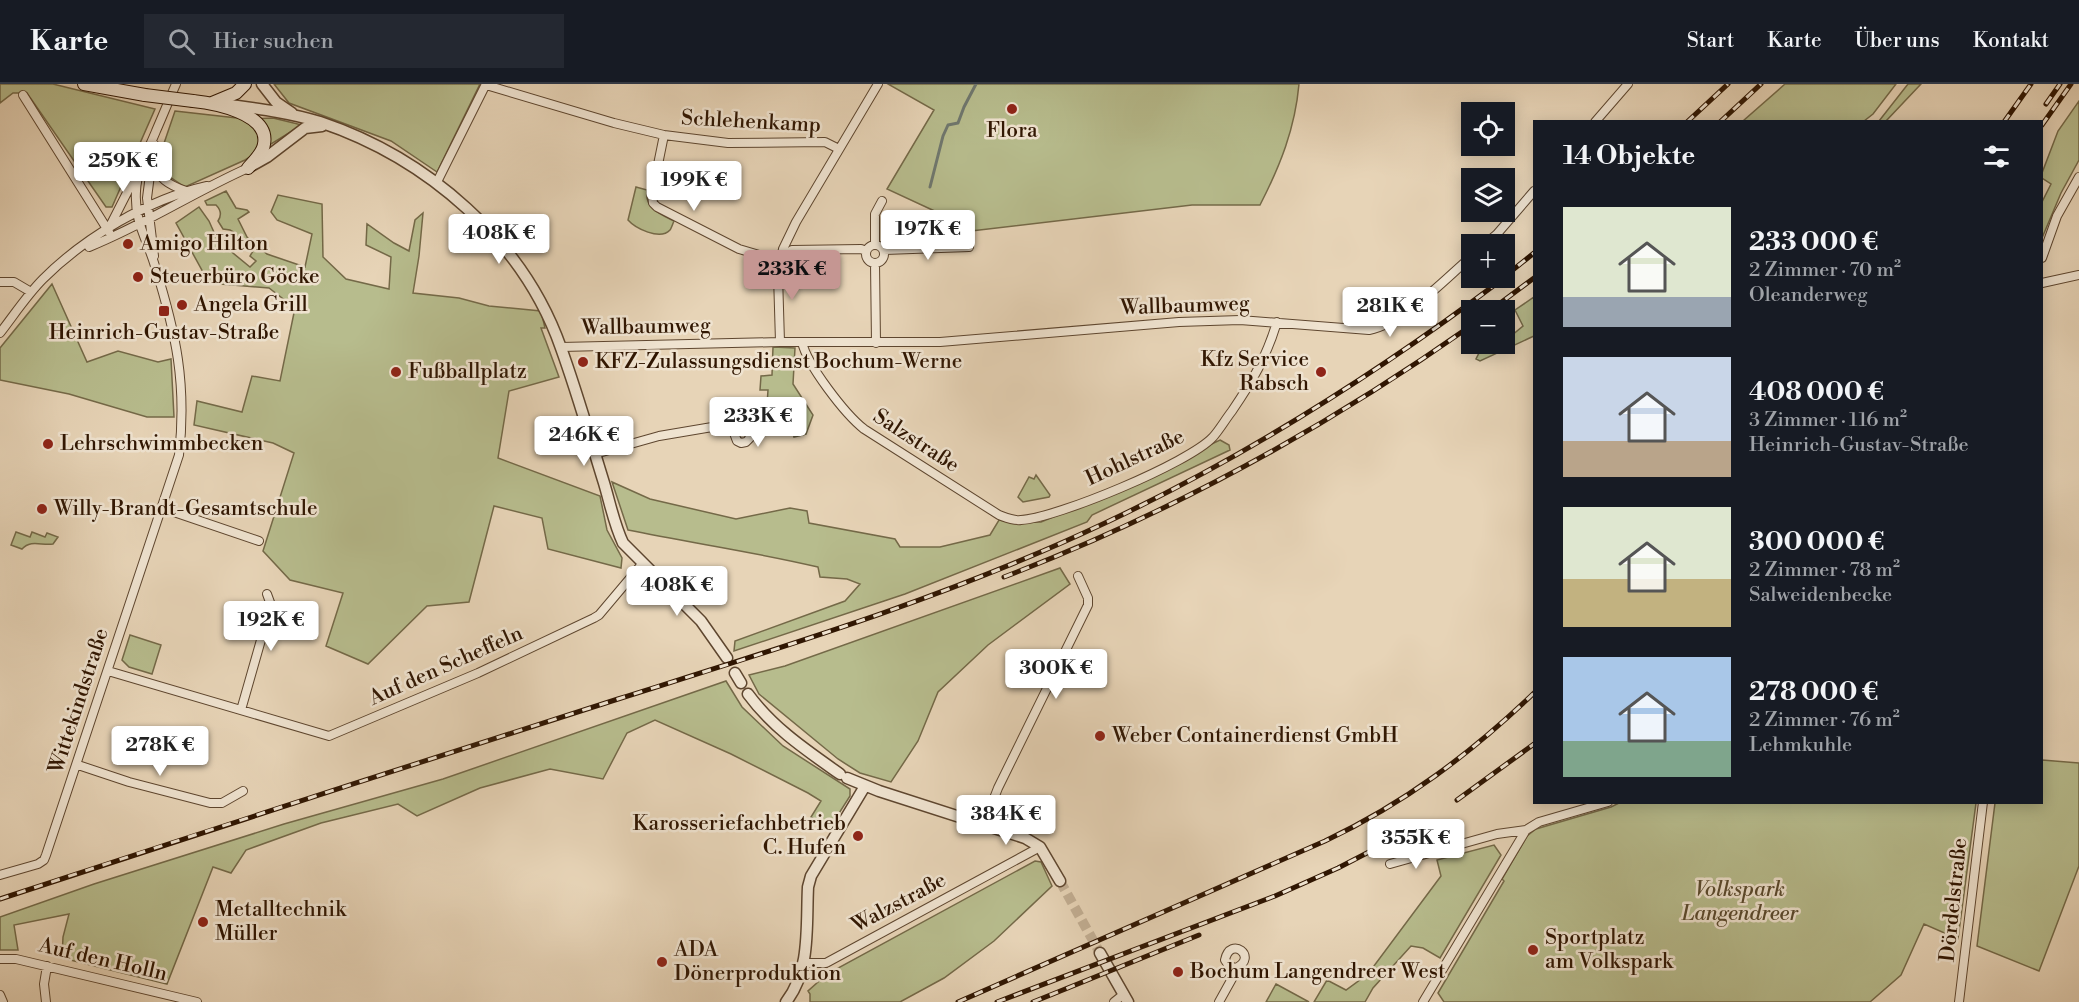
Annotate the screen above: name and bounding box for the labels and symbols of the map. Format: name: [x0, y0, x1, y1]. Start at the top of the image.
marker: Flora: [1005, 102, 1019, 116]
street label: Schlehenkamp: [680, 105, 822, 139]
place label: Flora: [986, 118, 1038, 144]
pin: 259K €: [74, 142, 172, 193]
pin: 199K €: [645, 161, 743, 212]
pin: 197K €: [879, 210, 977, 261]
pin: 408K €: [450, 214, 548, 265]
place label: Amigo Hilton: [139, 231, 269, 257]
marker: Amigo Hilton: [121, 237, 135, 251]
pin: 233K €: [743, 250, 841, 301]
place label: Steuerbüro Göcke: [150, 264, 320, 290]
marker: Steuerbüro Göcke: [131, 270, 145, 284]
pin: 281K €: [1341, 287, 1439, 338]
street label: Wallbaumweg: [1119, 291, 1250, 321]
place label: Angela Grill: [193, 292, 308, 318]
marker: Angela Grill: [175, 298, 189, 312]
marker: Heinrich-Gustav-Straße: [157, 304, 171, 318]
street label: Wallbaumweg: [580, 313, 711, 341]
place label: Heinrich-Gustav-Straße: [49, 320, 279, 346]
place label: Kfz Service Rabsch: [1201, 347, 1309, 397]
place label: KFZ-Zulassungsdienst Bochum-Werne: [595, 349, 962, 375]
marker: KFZ-Zulassungsdienst Bochum-Werne: [576, 355, 590, 369]
place label: Fußballplatz: [408, 359, 527, 385]
marker: Fußballplatz: [389, 365, 403, 379]
marker: Kfz Service Rabsch: [1314, 365, 1328, 379]
pin: 233K €: [709, 397, 807, 448]
street label: Salzstraße: [868, 403, 964, 479]
pin: 246K €: [535, 416, 633, 467]
street label: Hohlstraße: [1081, 424, 1189, 492]
place label: Lehrschwimmbecken: [60, 431, 264, 457]
marker: Lehrschwimmbecken: [41, 437, 55, 451]
place label: Willy-Brandt-Gesamtschule: [53, 496, 318, 522]
marker: Willy-Brandt-Gesamtschule: [35, 502, 49, 516]
pin: 408K €: [628, 566, 726, 617]
pin: 192K €: [222, 601, 320, 652]
street label: Auf den Scheffeln: [364, 620, 527, 712]
street label: Wittekindstraße: [43, 625, 115, 778]
pin: 300K €: [1007, 649, 1105, 700]
place label: Weber Containerdienst GmbH: [1111, 723, 1398, 749]
pin: 278K €: [111, 726, 209, 777]
marker: Weber Containerdienst GmbH: [1093, 729, 1107, 743]
pin: 384K €: [957, 795, 1055, 846]
place label: Karosseriefachbetrieb C. Hufen: [632, 811, 846, 861]
pin: 355K €: [1367, 819, 1465, 870]
marker: Karosseriefachbetrieb C. Hufen: [851, 829, 865, 843]
street label: Dördelstraße: [1935, 837, 1973, 963]
street label: Walzstraße: [846, 867, 951, 939]
park label: Volkspark Langendreer: [1681, 877, 1799, 927]
place label: Metalltechnik Müller: [215, 897, 347, 947]
marker: Metalltechnik Müller: [196, 915, 210, 929]
place label: Sportplatz am Volkspark: [1545, 925, 1674, 975]
street label: Auf den Holln: [35, 932, 170, 988]
place label: ADA Dönerproduktion: [673, 937, 842, 987]
marker: Sportplatz am Volkspark: [1526, 943, 1540, 957]
marker: ADA Dönerproduktion: [655, 955, 669, 969]
place label: Bochum Langendreer West: [1189, 959, 1446, 985]
marker: Bochum Langendreer West: [1171, 965, 1185, 979]

